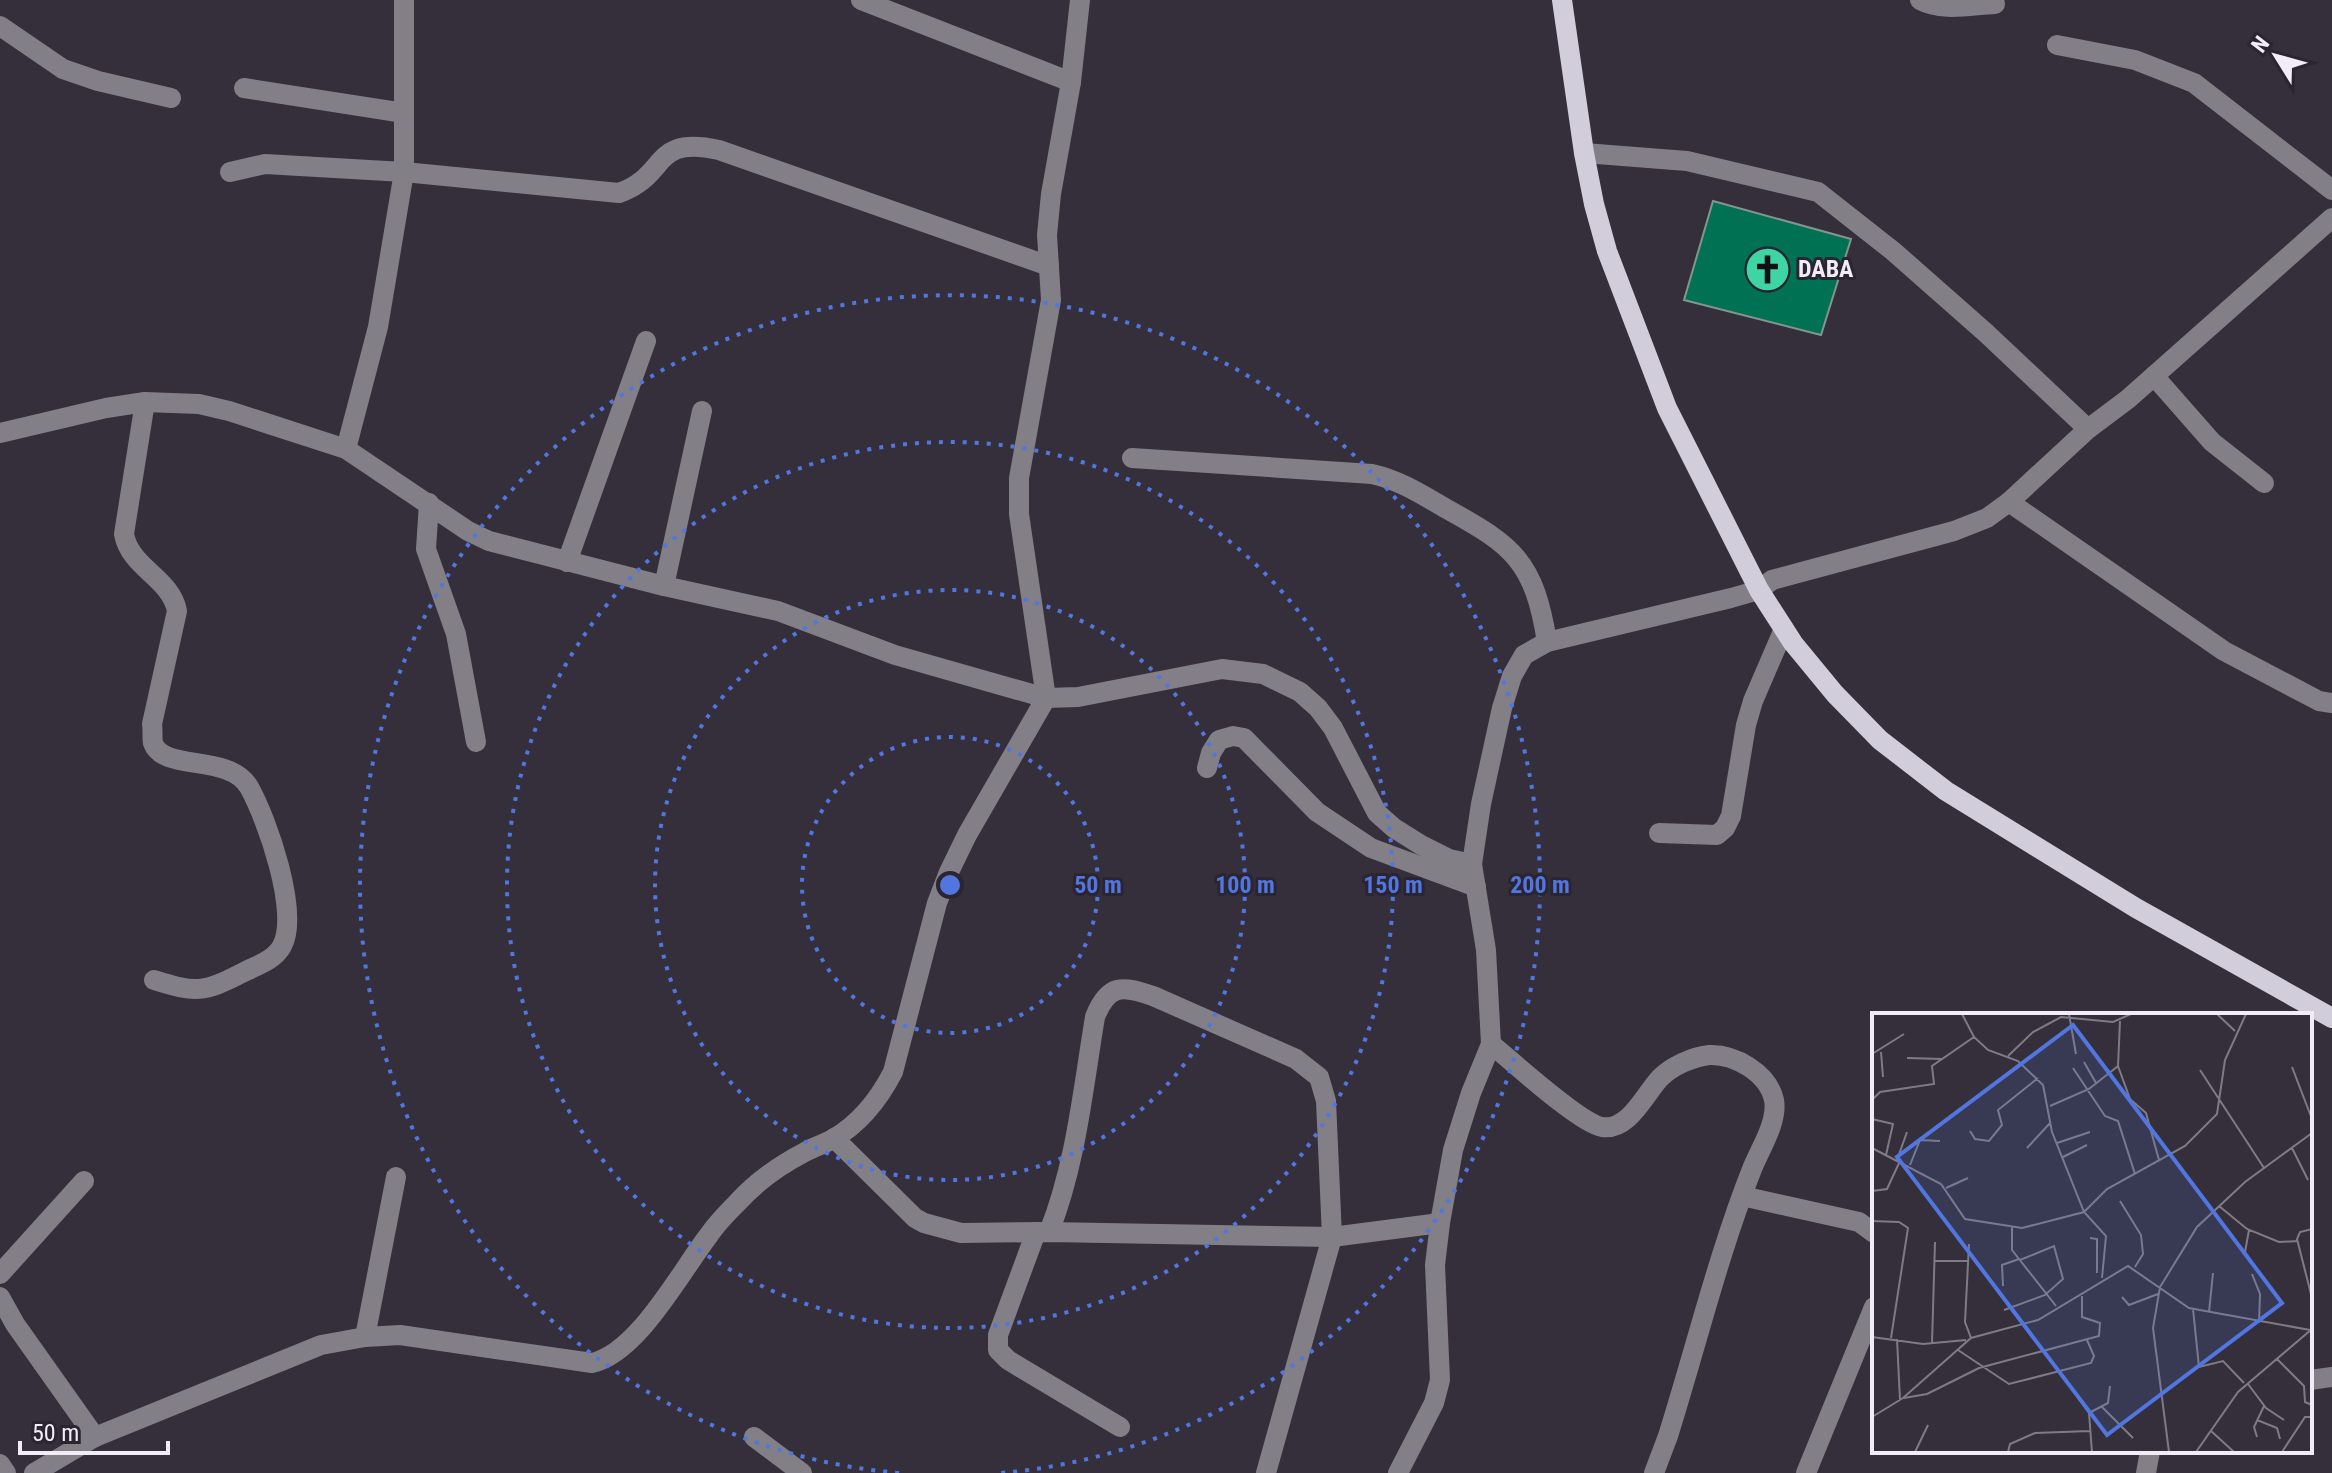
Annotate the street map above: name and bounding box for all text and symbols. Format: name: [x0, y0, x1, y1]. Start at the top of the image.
north arrow: [2236, 16, 2316, 96]
text: N: [2246, 31, 2274, 57]
church icon: DABA: [1743, 245, 1791, 293]
place label: DABA: [1798, 255, 1854, 283]
centre of rings: [936, 871, 964, 899]
text: 50 m: [1074, 871, 1122, 899]
text: 100 m: [1215, 871, 1275, 899]
text: 150 m: [1363, 871, 1423, 899]
text: 200 m: [1510, 871, 1570, 899]
inset map: [1872, 1013, 2312, 1453]
scale bar: [20, 1405, 168, 1455]
text: 50 m: [32, 1419, 79, 1447]

